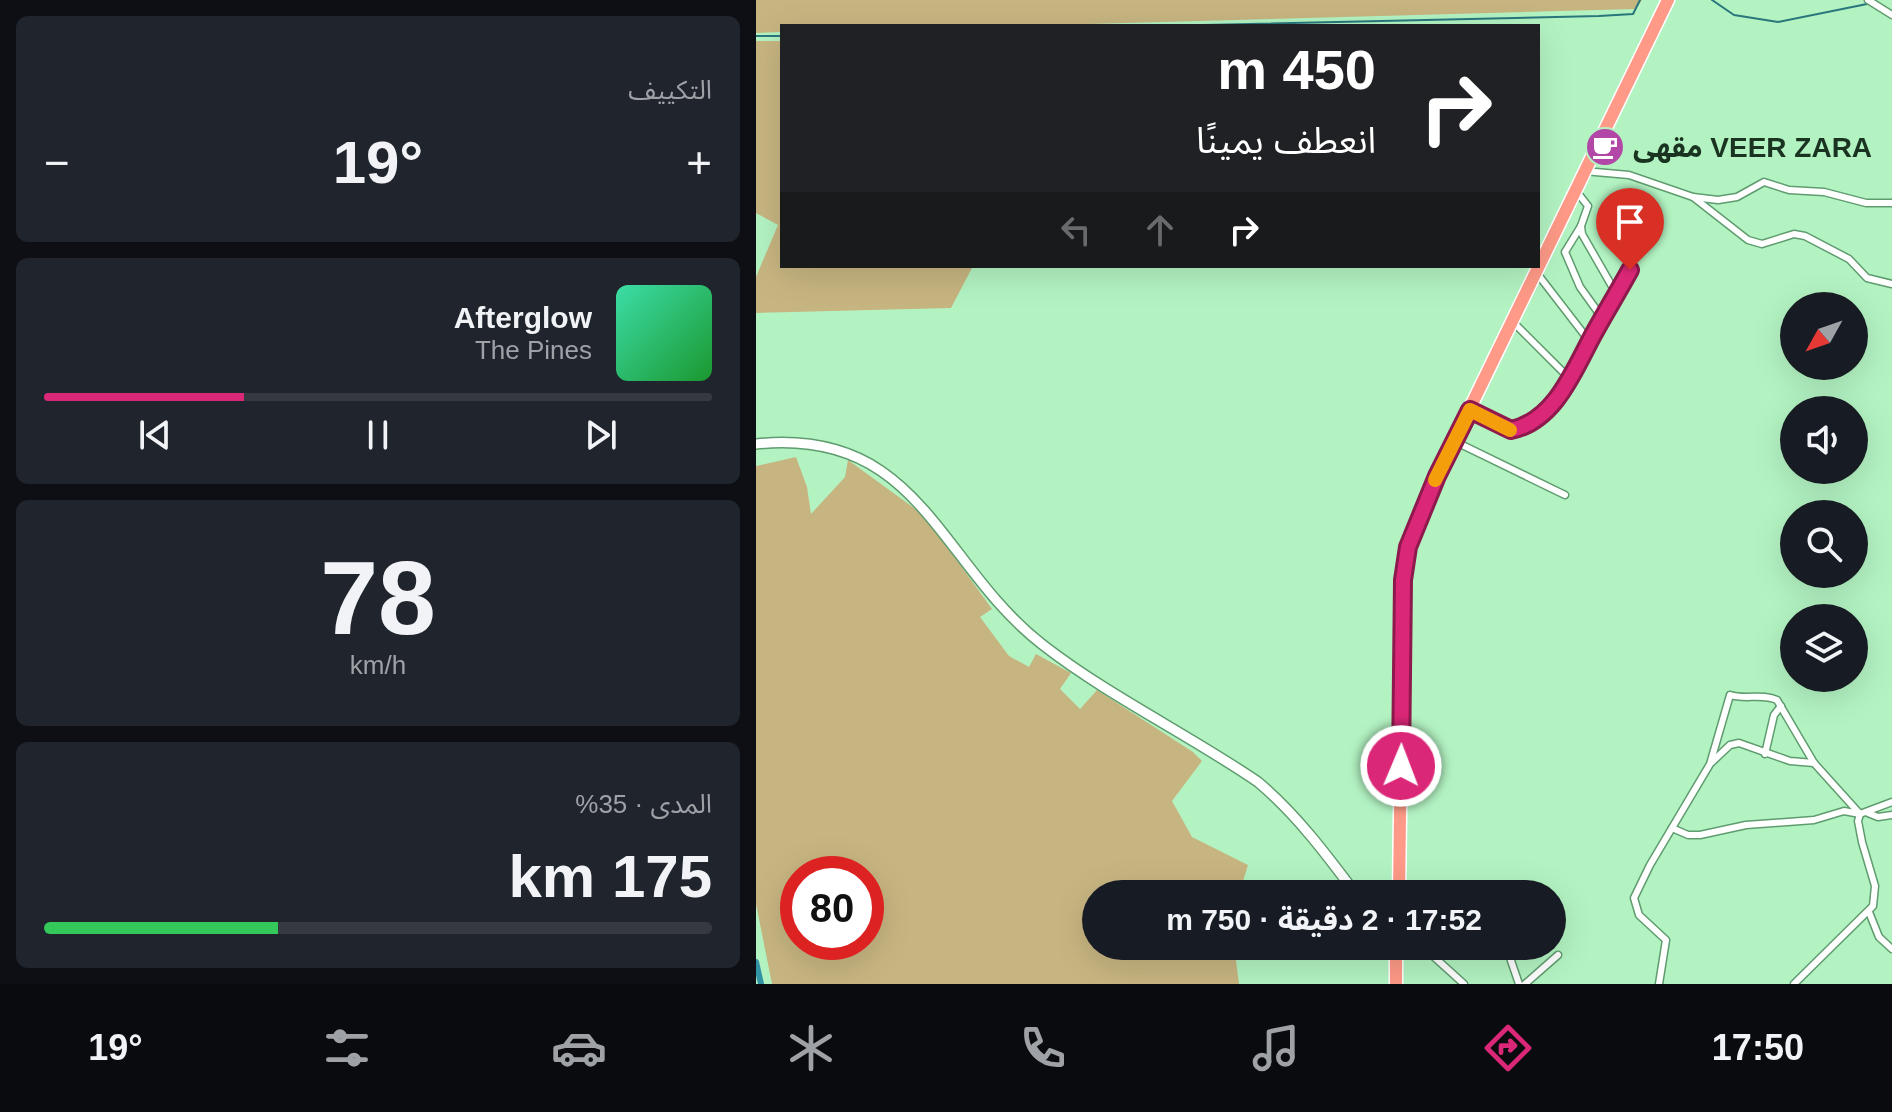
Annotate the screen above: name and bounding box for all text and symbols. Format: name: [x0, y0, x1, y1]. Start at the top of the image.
text: 450 m: [1217, 38, 1376, 101]
icon: right: [1404, 56, 1508, 160]
text: التكييف: [628, 75, 712, 105]
text: انعطف يمينًا: [1196, 120, 1376, 161]
cafe icon: مقهى VEER ZARA: [1584, 126, 1626, 168]
text: 19°: [333, 129, 423, 196]
place label: مقهى VEER ZARA: [1633, 132, 1872, 163]
text: −: [44, 138, 70, 187]
text: +: [686, 138, 712, 187]
pin: [1596, 188, 1664, 270]
icon: arrive: [1608, 200, 1652, 244]
icon: left: [1054, 208, 1098, 252]
icon: ahead: [1138, 208, 1182, 252]
icon: right: [1222, 208, 1266, 252]
north arrow: [1780, 292, 1868, 380]
map controls: [1780, 292, 1868, 692]
text: Afterglow: [454, 301, 592, 334]
text: The Pines: [475, 335, 592, 365]
button: sound: [1780, 396, 1868, 484]
icon: previous: [133, 413, 177, 457]
icon: pause: [356, 413, 400, 457]
icon: next: [579, 413, 623, 457]
button: search: [1780, 500, 1868, 588]
text: 78: [320, 540, 436, 656]
button: layers: [1780, 604, 1868, 692]
text: km/h: [350, 650, 406, 680]
position arrow: [1359, 724, 1443, 808]
text: المدى · 35%: [575, 789, 712, 819]
text: 175 km: [509, 843, 712, 910]
speed limit sign: 80: [780, 856, 884, 960]
text: 17:52 · 2 دقيقة · 750 m: [1166, 903, 1482, 936]
icon: filters: [319, 1020, 375, 1076]
icon: car: [551, 1020, 607, 1076]
icon: climate: [783, 1020, 839, 1076]
icon: phone: [1015, 1020, 1071, 1076]
icon: music: [1248, 1020, 1304, 1076]
icon: directions: [1480, 1020, 1536, 1076]
text: 19°: [88, 1027, 143, 1068]
text: 17:50: [1712, 1027, 1804, 1068]

